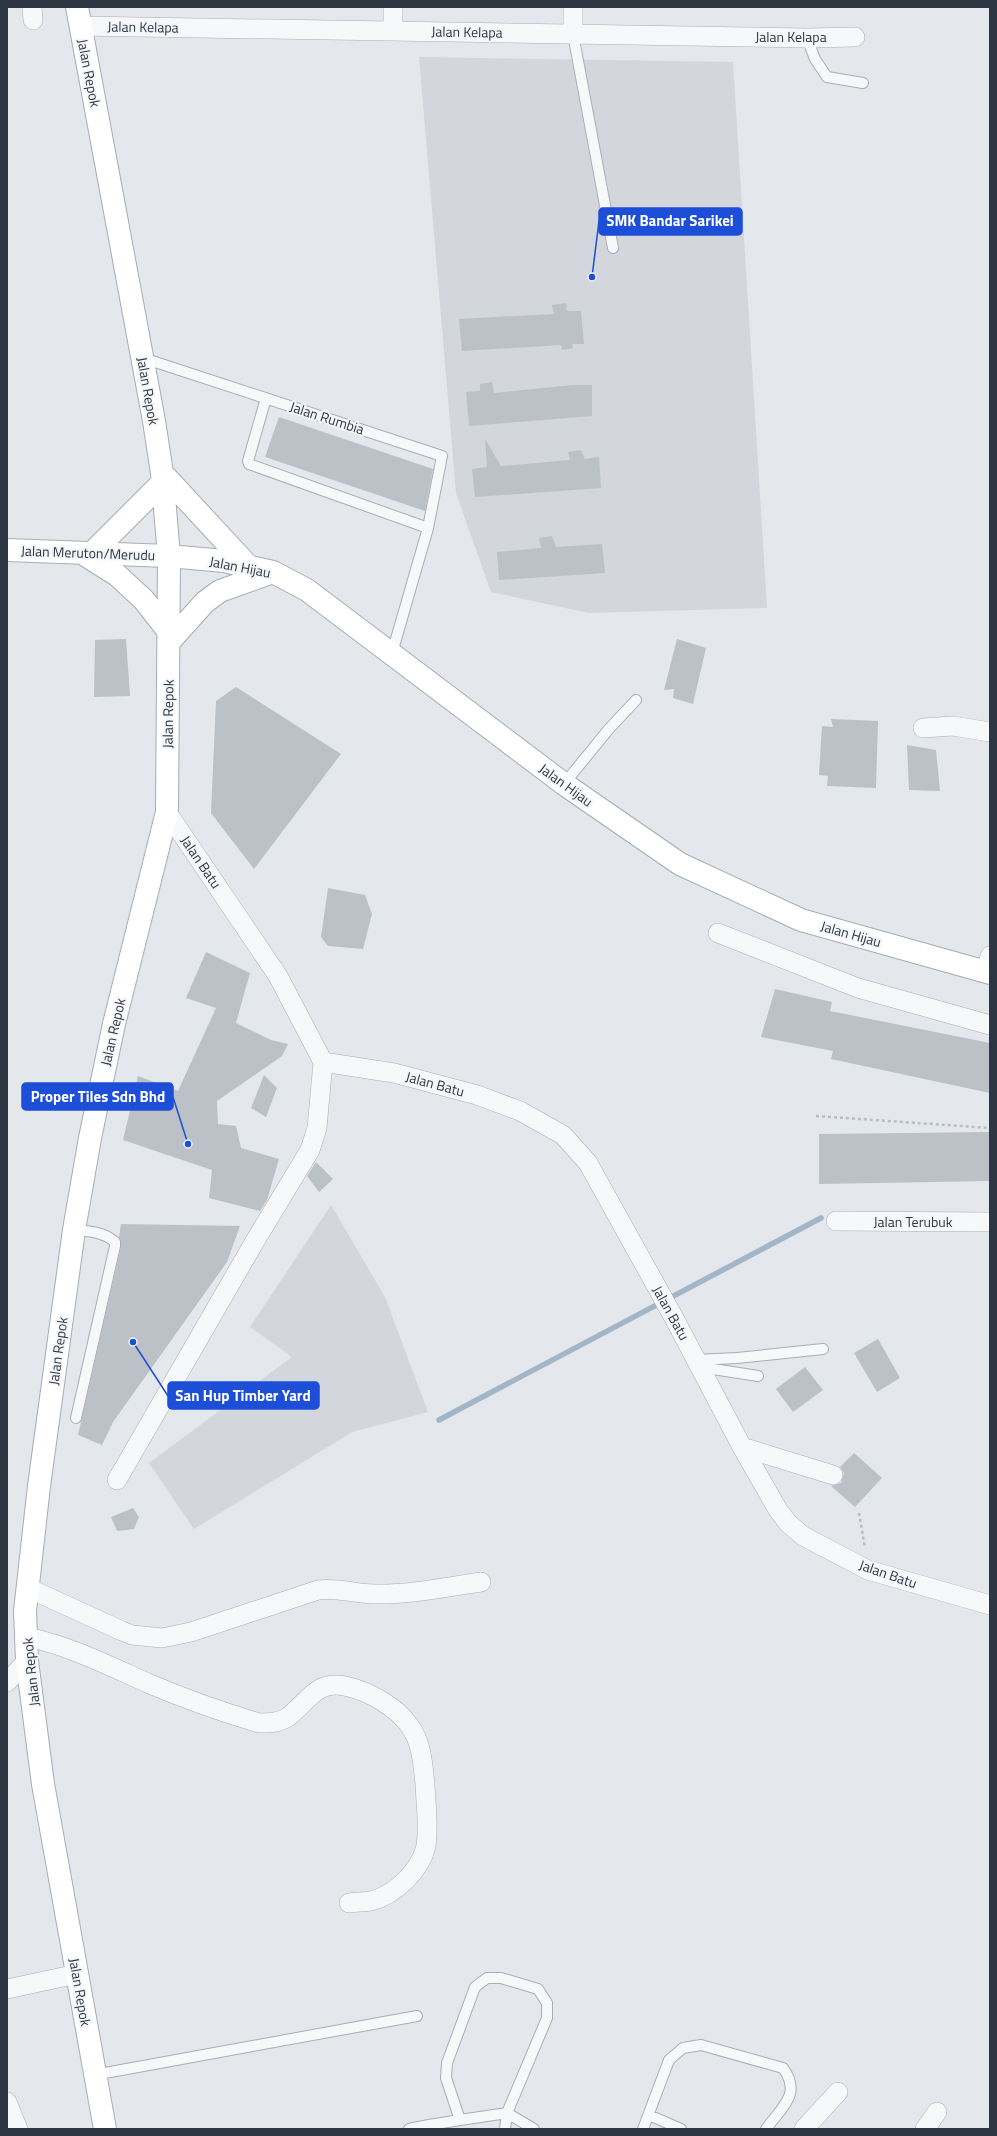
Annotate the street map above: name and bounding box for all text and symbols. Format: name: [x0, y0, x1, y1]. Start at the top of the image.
street label: Jalan Kelapa: [107, 15, 179, 38]
street label: Jalan Kelapa: [431, 20, 503, 43]
street label: Jalan Kelapa: [755, 26, 827, 47]
street label: Jalan Repok: [73, 37, 106, 109]
callout: SMK Bandar Sarikei: [599, 208, 742, 235]
text: SMK Bandar Sarikei: [606, 209, 734, 232]
street label: Jalan Repok: [132, 355, 165, 427]
street label: Jalan Rumbia: [287, 396, 367, 439]
street label: Jalan Meruton/Merudu: [20, 540, 156, 565]
street label: Jalan Hijau: [208, 550, 272, 583]
street label: Jalan Repok: [156, 679, 179, 749]
street label: Jalan Hijau: [535, 758, 598, 811]
street label: Jalan Batu: [176, 831, 227, 892]
street label: Jalan Hijau: [818, 915, 884, 952]
street label: Jalan Repok: [95, 996, 131, 1068]
street label: Jalan Batu: [403, 1066, 467, 1101]
callout: Proper Tiles Sdn Bhd: [22, 1083, 173, 1110]
text: Proper Tiles Sdn Bhd: [31, 1085, 165, 1108]
street label: Jalan Terubuk: [874, 1211, 953, 1232]
street label: Jalan Batu: [648, 1281, 695, 1344]
street label: Jalan Repok: [42, 1315, 73, 1387]
callout: San Hup Timber Yard: [168, 1382, 319, 1409]
text: San Hup Timber Yard: [175, 1384, 311, 1407]
street label: Jalan Batu: [856, 1554, 920, 1593]
street label: Jalan Repok: [16, 1636, 45, 1707]
street label: Jalan Repok: [64, 1956, 97, 2028]

